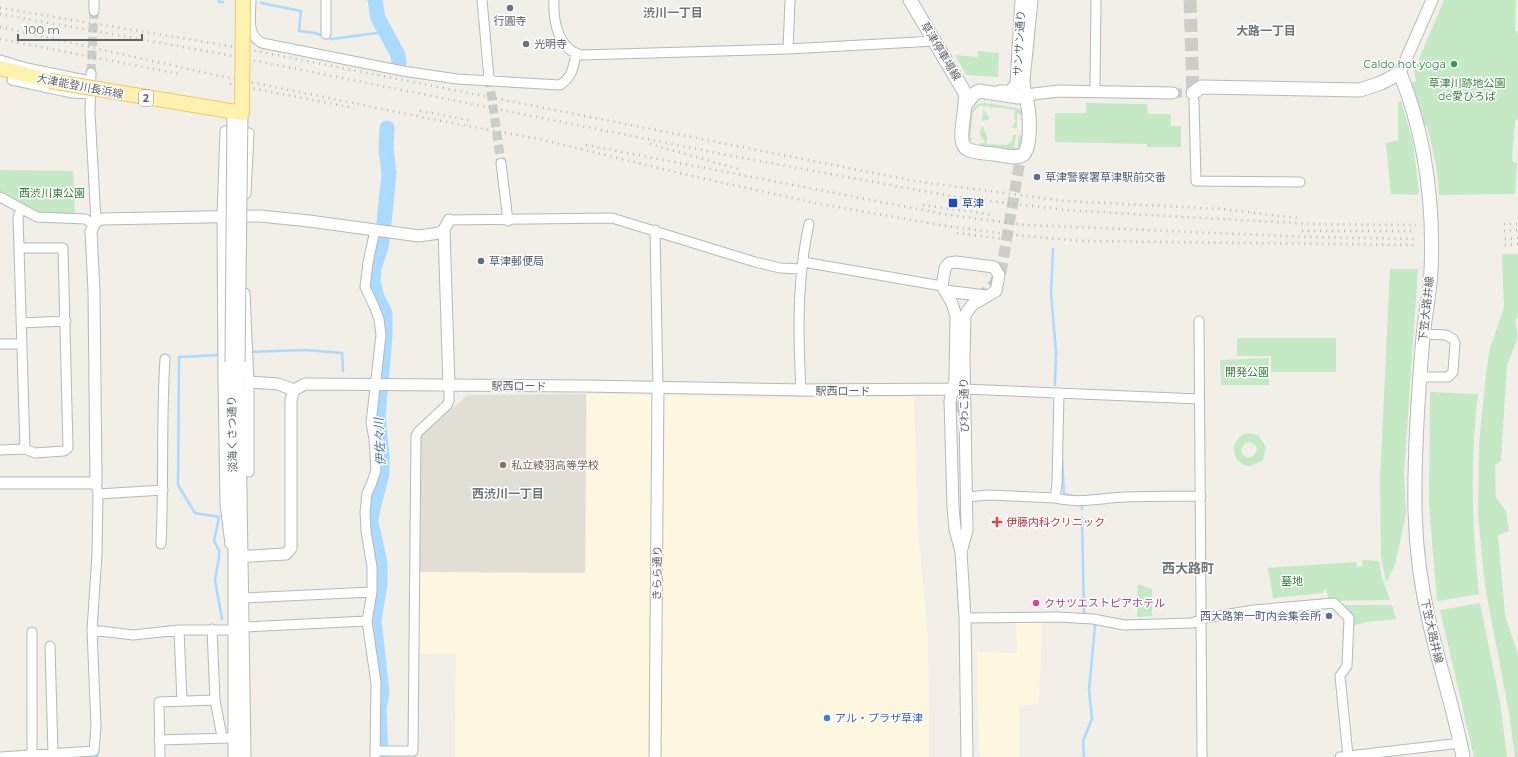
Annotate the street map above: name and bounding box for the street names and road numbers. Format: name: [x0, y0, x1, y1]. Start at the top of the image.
street label: サンサン通り: [1010, 10, 1028, 76]
street label: 草津停車場線: [918, 19, 964, 83]
street label: 大津能登川長浜線: [35, 71, 125, 101]
road number: 2: [139, 90, 153, 106]
street label: 下笠大路井線: [1416, 275, 1436, 343]
street label: びわこ通り: [957, 377, 971, 433]
street label: 駅西ロード: [492, 379, 547, 393]
street label: 駅西ロード: [816, 384, 871, 398]
street label: 淡海くさつ通り: [224, 395, 240, 473]
street label: きらら通り: [650, 545, 664, 601]
street label: 下笠大路井線: [1418, 597, 1446, 665]

